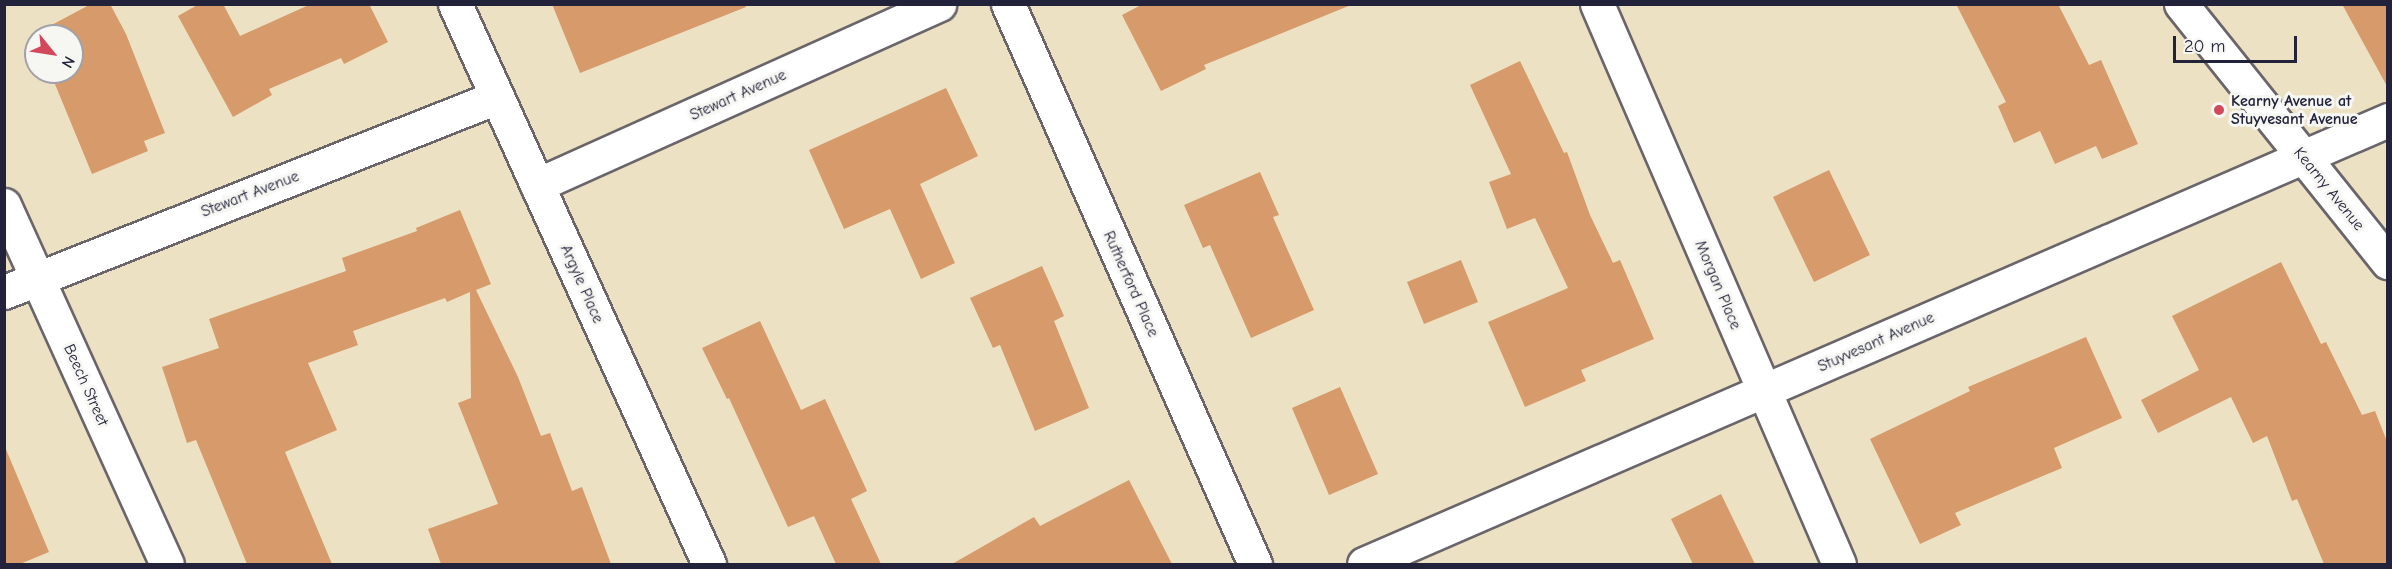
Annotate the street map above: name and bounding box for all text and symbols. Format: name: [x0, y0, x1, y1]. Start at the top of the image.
north arrow: [24, 24, 84, 84]
scale bar: [2176, 24, 2300, 62]
text: 20 m: [2184, 36, 2225, 57]
text: N: [57, 53, 78, 71]
street label: Stewart Avenue: [687, 65, 789, 125]
place label: Kearny Avenue at Stuyvesant Avenue: [2231, 91, 2358, 129]
marker: Kearny Avenue at Stuyvesant Avenue: [2212, 103, 2226, 117]
street label: Kearny Avenue: [2290, 143, 2368, 235]
street label: Stewart Avenue: [198, 166, 302, 222]
street label: Rutherford Place: [1099, 228, 1163, 340]
street label: Morgan Place: [1691, 237, 1745, 333]
street label: Argyle Place: [556, 242, 608, 326]
street label: Stuyvesant Avenue: [1815, 308, 1937, 376]
street label: Beech Street: [59, 341, 113, 429]

